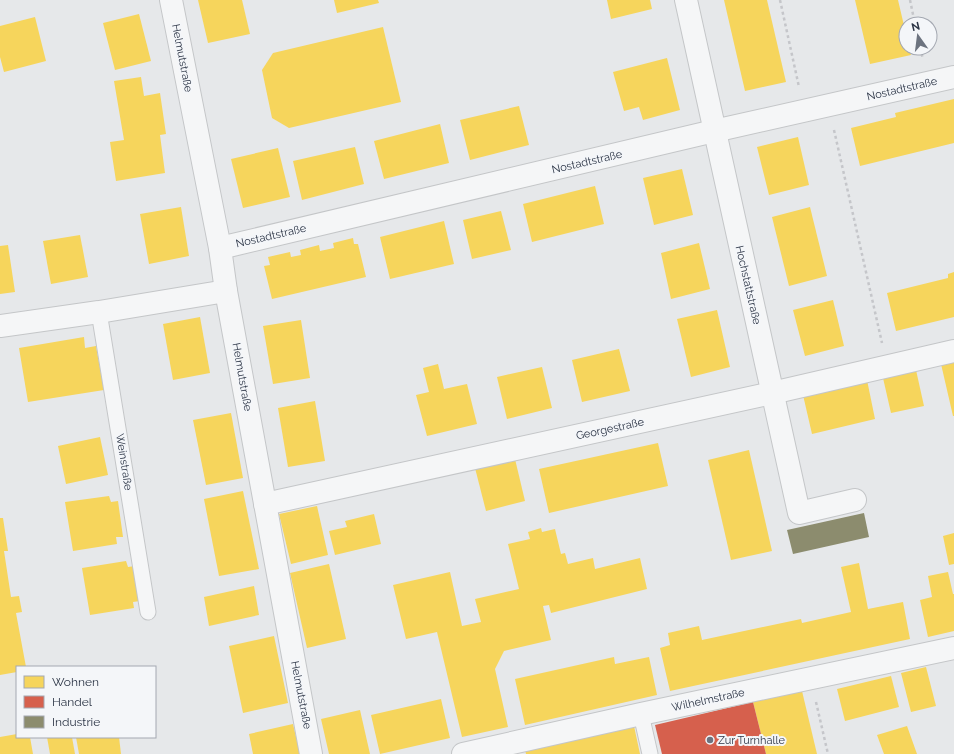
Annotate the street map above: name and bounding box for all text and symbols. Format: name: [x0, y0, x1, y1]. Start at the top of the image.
north arrow: [898, 16, 938, 56]
text: N: [910, 19, 921, 34]
street label: Helmutstraße: [169, 23, 195, 94]
street label: Nostadtstraße: [866, 74, 939, 103]
street label: Nostadtstraße: [551, 147, 624, 176]
street label: Nostadtstraße: [235, 221, 308, 250]
street label: Hochstattstraße: [733, 244, 764, 326]
street label: Helmutstraße: [230, 342, 254, 413]
street label: Georgestraße: [575, 415, 646, 443]
street label: Weinstraße: [113, 433, 135, 492]
street label: Helmutstraße: [288, 660, 314, 731]
legend: [16, 666, 156, 738]
text: Wohnen: [52, 675, 99, 689]
street label: Wilhelmstraße: [670, 686, 746, 714]
text: Handel: [52, 695, 93, 709]
text: Industrie: [52, 715, 100, 729]
place label: Zur Turnhalle: [718, 734, 785, 747]
marker: Zur Turnhalle: [705, 735, 715, 745]

